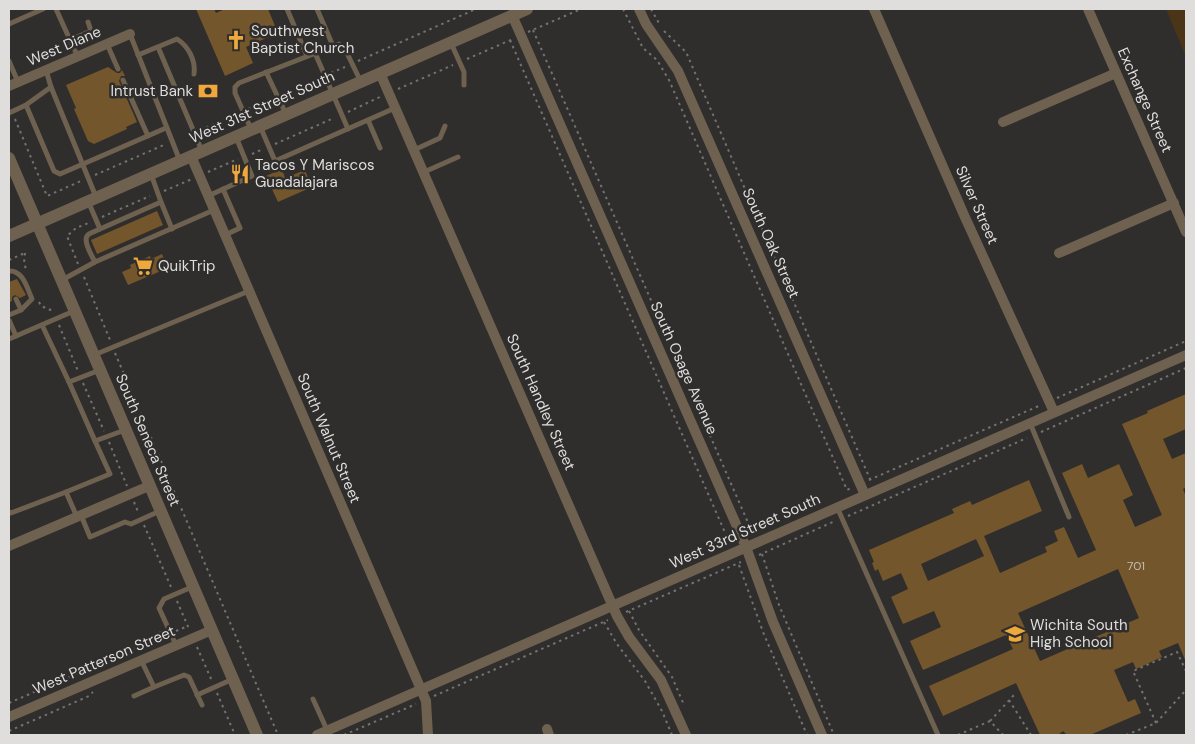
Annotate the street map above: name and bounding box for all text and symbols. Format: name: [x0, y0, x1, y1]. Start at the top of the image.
street label: West Diane: [24, 21, 104, 71]
place label: Southwest Baptist Church: [251, 21, 354, 58]
church icon: Southwest Baptist Church: [225, 29, 247, 51]
street label: Exchange Street: [1113, 44, 1177, 156]
street label: West 31st Street South: [186, 66, 338, 148]
bank icon: Intrust Bank: [197, 80, 219, 102]
place label: Intrust Bank: [110, 81, 193, 101]
place label: Tacos Y Mariscos Guadalajara: [255, 155, 375, 192]
restaurant icon: Tacos Y Mariscos Guadalajara: [229, 163, 251, 185]
street label: Silver Street: [951, 163, 1003, 247]
street label: South Oak Street: [738, 185, 804, 301]
supermarket icon: QuikTrip: [132, 255, 154, 277]
place label: QuikTrip: [158, 256, 215, 276]
street label: South Osage Avenue: [646, 298, 722, 438]
street label: South Handley Street: [502, 331, 580, 474]
street label: South Walnut Street: [293, 370, 366, 506]
street label: South Seneca Street: [111, 371, 185, 509]
street label: West 33rd Street South: [667, 489, 823, 573]
house number: 701: [1127, 558, 1145, 574]
place label: Wichita South High School: [1030, 615, 1128, 652]
street label: West Patterson Street: [30, 621, 178, 699]
school or university icon: Wichita South High School: [1004, 623, 1026, 645]

